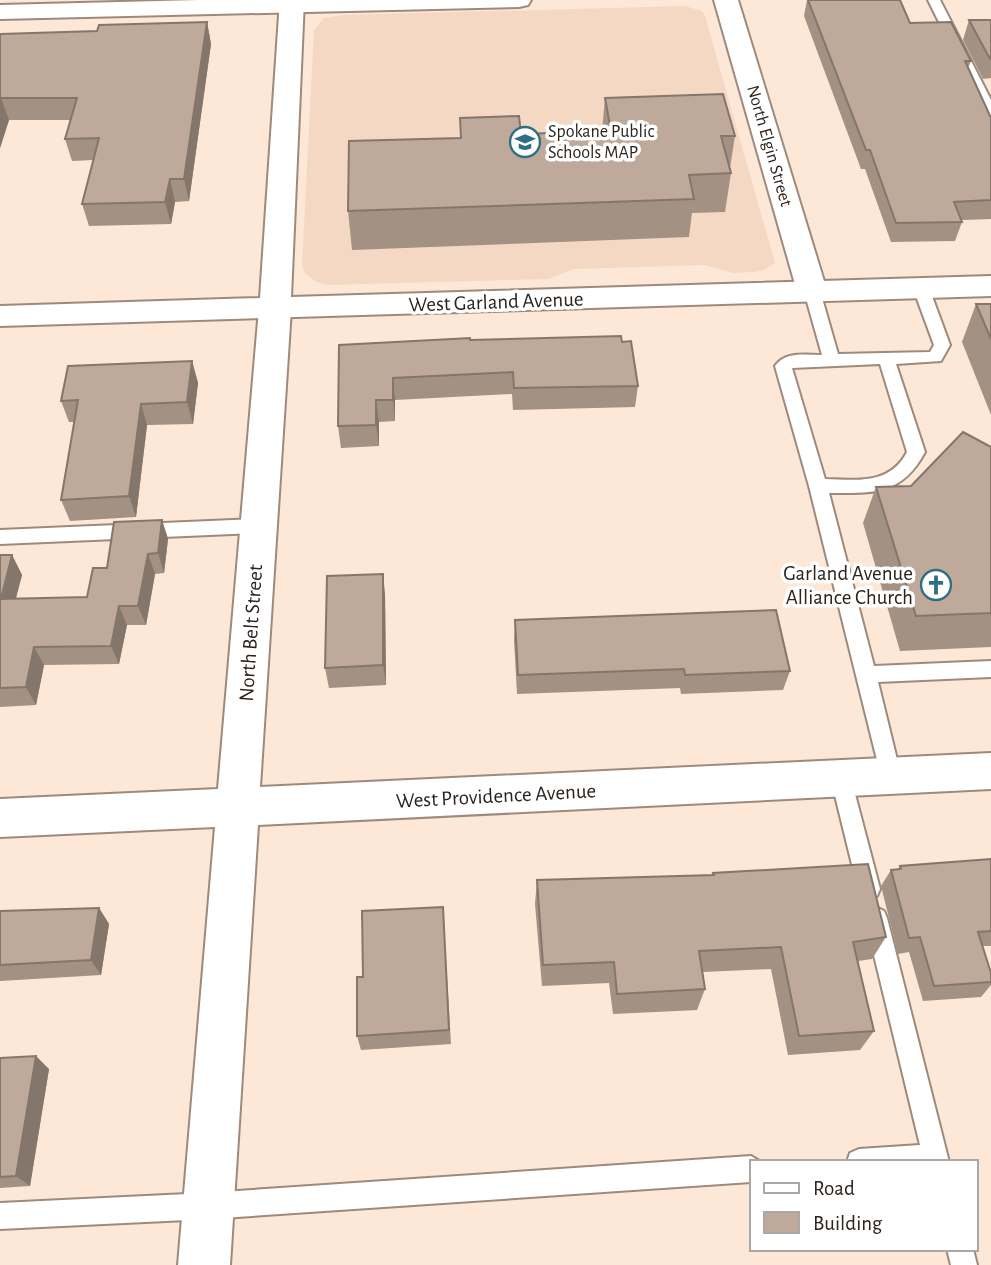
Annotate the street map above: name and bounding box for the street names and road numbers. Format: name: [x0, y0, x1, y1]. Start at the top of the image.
street label: North Elgin Street: [743, 83, 795, 209]
street label: West Garland Avenue: [408, 288, 584, 316]
street label: North Belt Street: [236, 563, 266, 702]
street label: West Providence Avenue: [395, 780, 597, 812]

